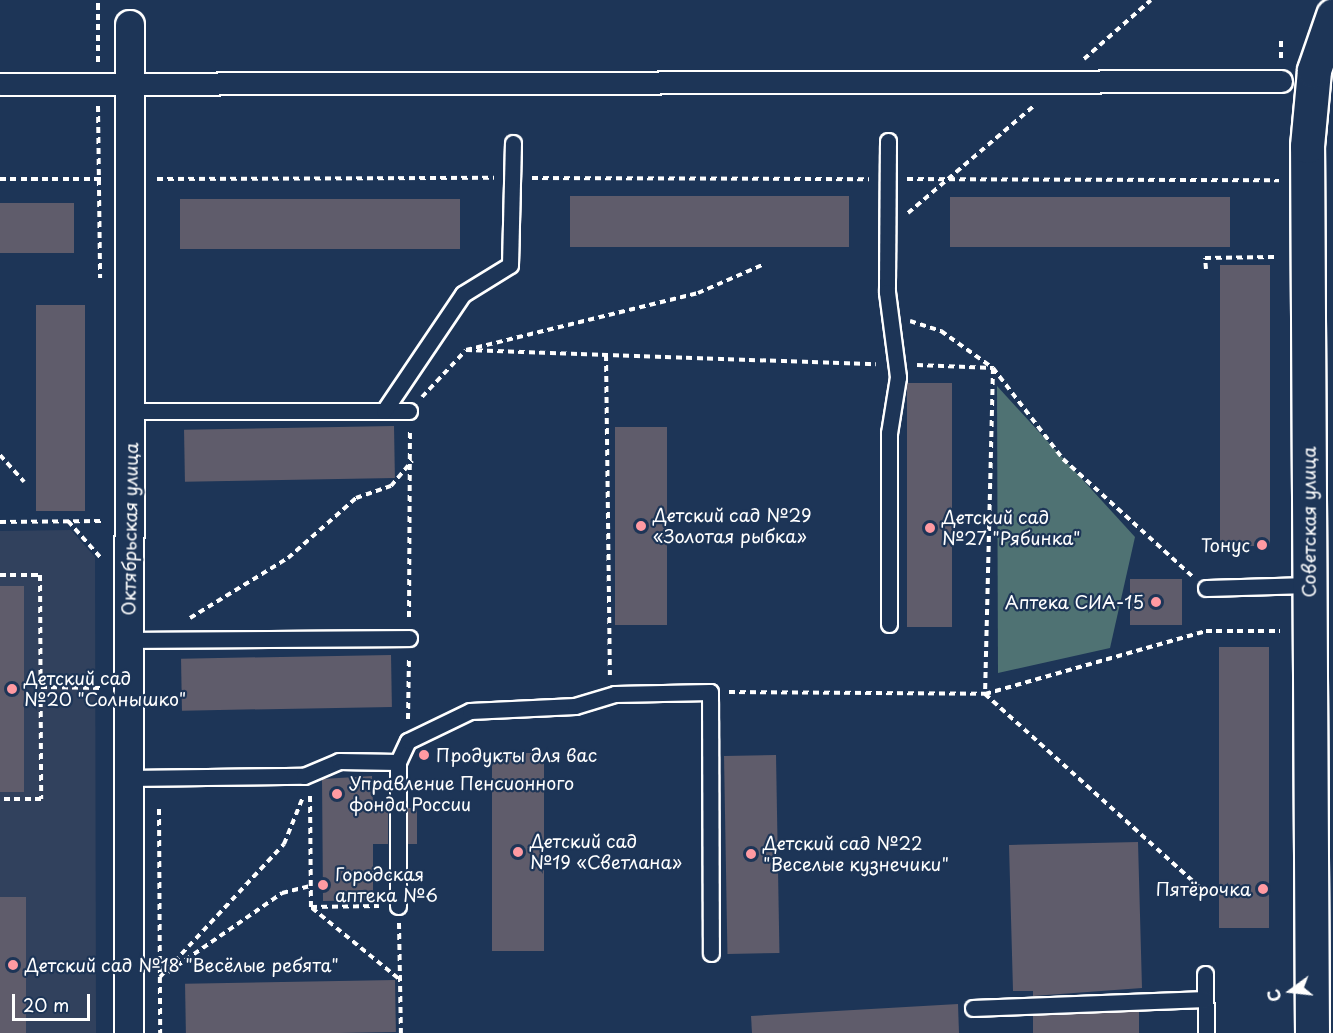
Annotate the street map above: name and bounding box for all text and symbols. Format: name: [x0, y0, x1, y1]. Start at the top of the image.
street label: Октябрьская улица: [118, 442, 142, 616]
street label: Советская улица: [1298, 446, 1320, 598]
place label: Детский сад №29 «Золотая рыбка»: [653, 505, 813, 548]
place label: Детский сад №27 "Рябинка": [942, 507, 1081, 550]
marker: Детский сад №29 «Золотая рыбка»: [634, 519, 648, 533]
marker: Детский сад №27 "Рябинка": [923, 521, 937, 535]
place label: Тонус: [1201, 534, 1250, 556]
marker: Тонус: [1255, 538, 1269, 552]
place label: Аптека СИА-15: [1004, 591, 1144, 613]
marker: Аптека СИА-15: [1149, 595, 1163, 609]
place label: Детский сад №20 "Солнышко": [24, 668, 187, 710]
marker: Детский сад №20 "Солнышко": [5, 682, 19, 696]
place label: Продукты для вас: [436, 744, 597, 766]
marker: Продукты для вас: [417, 748, 431, 762]
place label: Управление Пенсионного фонда России: [349, 773, 575, 816]
marker: Управление Пенсионного фонда России: [330, 787, 344, 801]
place label: Детский сад №19 «Светлана»: [530, 831, 682, 874]
place label: Детский сад №22 "Веселые кузнечики": [763, 833, 950, 876]
marker: Детский сад №19 «Светлана»: [511, 845, 525, 859]
marker: Детский сад №22 "Веселые кузнечики": [744, 847, 758, 861]
place label: Городская аптека №6: [335, 864, 438, 906]
marker: Городская аптека №6: [316, 878, 330, 892]
place label: Пятёрочка: [1156, 878, 1251, 900]
marker: Пятёрочка: [1256, 882, 1270, 896]
place label: Детский сад №18 "Весёлые ребята": [25, 954, 341, 976]
marker: Детский сад №18 "Весёлые ребята": [6, 958, 20, 972]
north arrow: [1261, 961, 1321, 1021]
scale bar: [15, 982, 93, 1020]
text: С: [1260, 987, 1287, 1005]
text: 20 m: [23, 991, 69, 1018]

